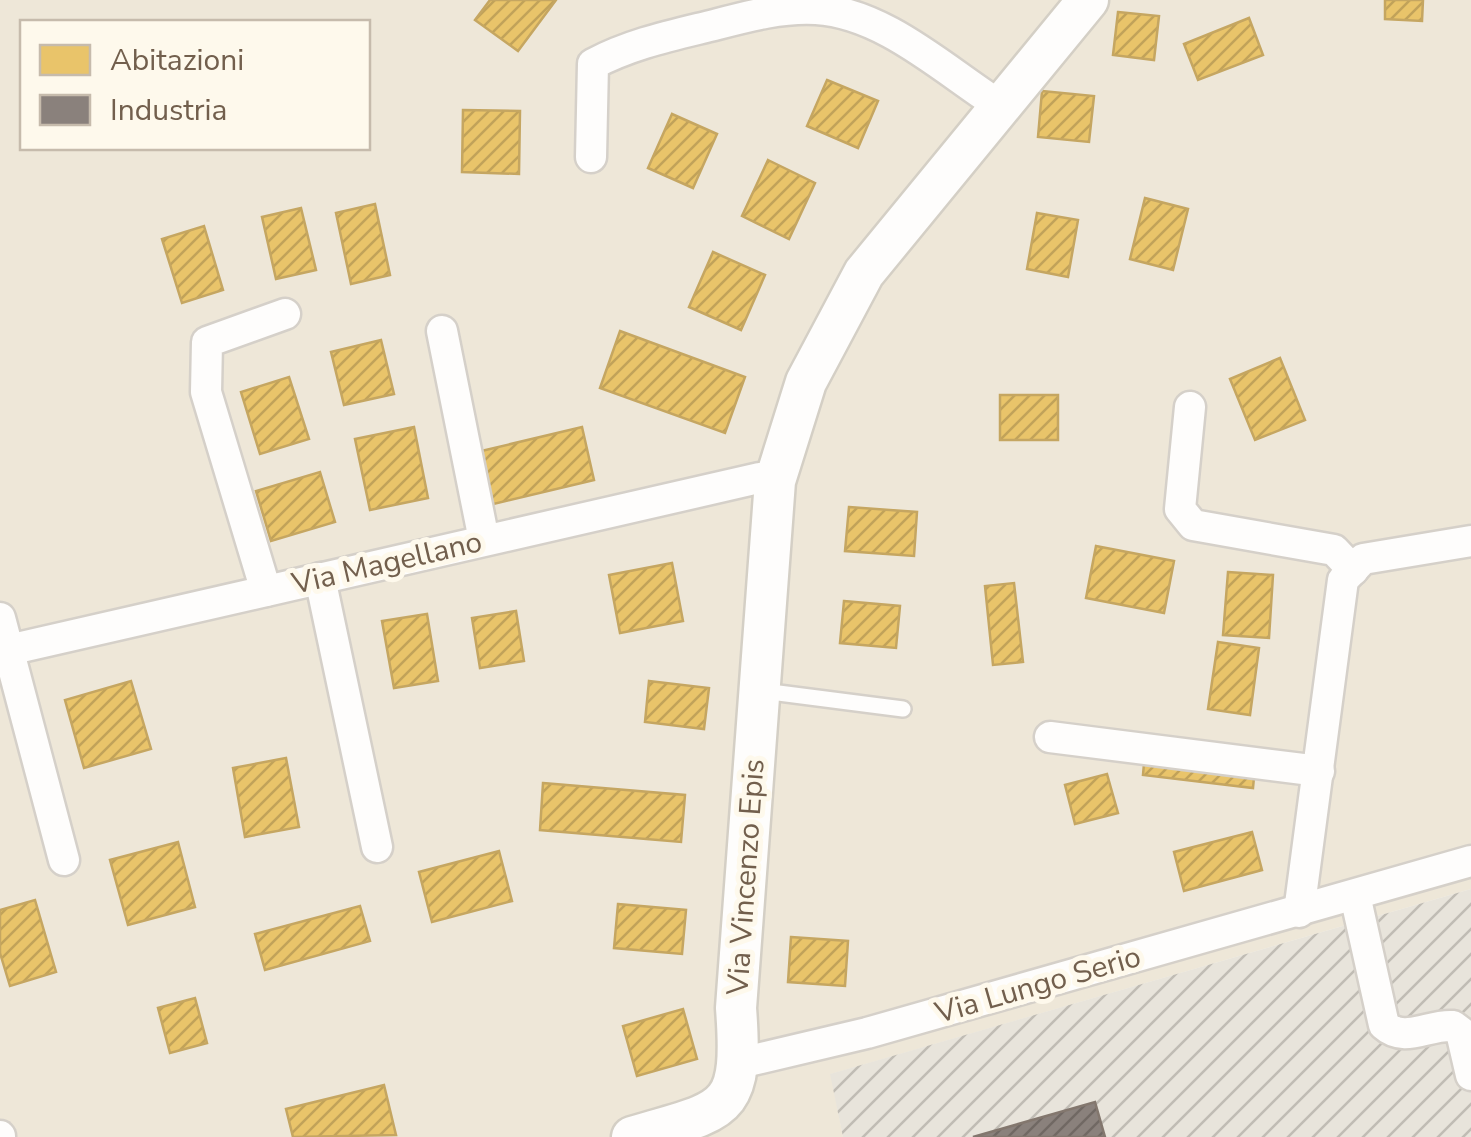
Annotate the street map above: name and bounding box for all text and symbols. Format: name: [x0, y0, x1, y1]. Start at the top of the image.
legend: [20, 20, 370, 150]
text: Abitazioni: [110, 40, 244, 81]
text: Industria: [110, 90, 227, 131]
street label: Via Magellano: [287, 521, 486, 605]
street label: Via Vincenzo Epis: [717, 757, 775, 998]
street label: Via Lungo Serio: [930, 936, 1145, 1034]

